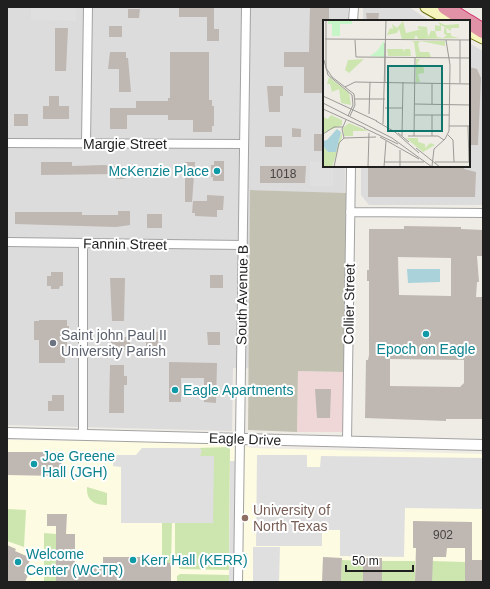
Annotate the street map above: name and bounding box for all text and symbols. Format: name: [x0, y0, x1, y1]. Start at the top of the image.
inset map: [323, 20, 470, 167]
street label: Margie Street: [83, 136, 167, 152]
place label: McKenzie Place: [109, 163, 209, 179]
marker: McKenzie Place: [212, 166, 222, 176]
house number: 1018: [270, 167, 297, 181]
street label: Fannin Street: [83, 235, 167, 253]
street label: South Avenue B: [233, 245, 251, 345]
street label: Collier Street: [340, 263, 358, 345]
place label: Saint john Paul II University Parish: [61, 327, 167, 359]
marker: Epoch on Eagle: [421, 329, 431, 339]
marker: Saint john Paul II University Parish: [48, 338, 58, 348]
place label: Epoch on Eagle: [377, 341, 476, 357]
place label: Eagle Apartments: [183, 382, 294, 398]
marker: Eagle Apartments: [170, 385, 180, 395]
street label: Eagle Drive: [209, 430, 282, 448]
place label: Joe Greene Hall (JGH): [42, 448, 115, 480]
marker: Joe Greene Hall (JGH): [29, 459, 39, 469]
place label: University of North Texas: [253, 502, 330, 534]
marker: University of North Texas: [240, 513, 250, 523]
house number: 902: [433, 528, 453, 542]
place label: Welcome Center (WCTR): [26, 546, 123, 578]
scale bar: [346, 547, 413, 573]
place label: Kerr Hall (KERR): [141, 552, 248, 568]
text: 50 m: [352, 554, 379, 568]
marker: Kerr Hall (KERR): [128, 555, 138, 565]
marker: Welcome Center (WCTR): [13, 557, 23, 567]

